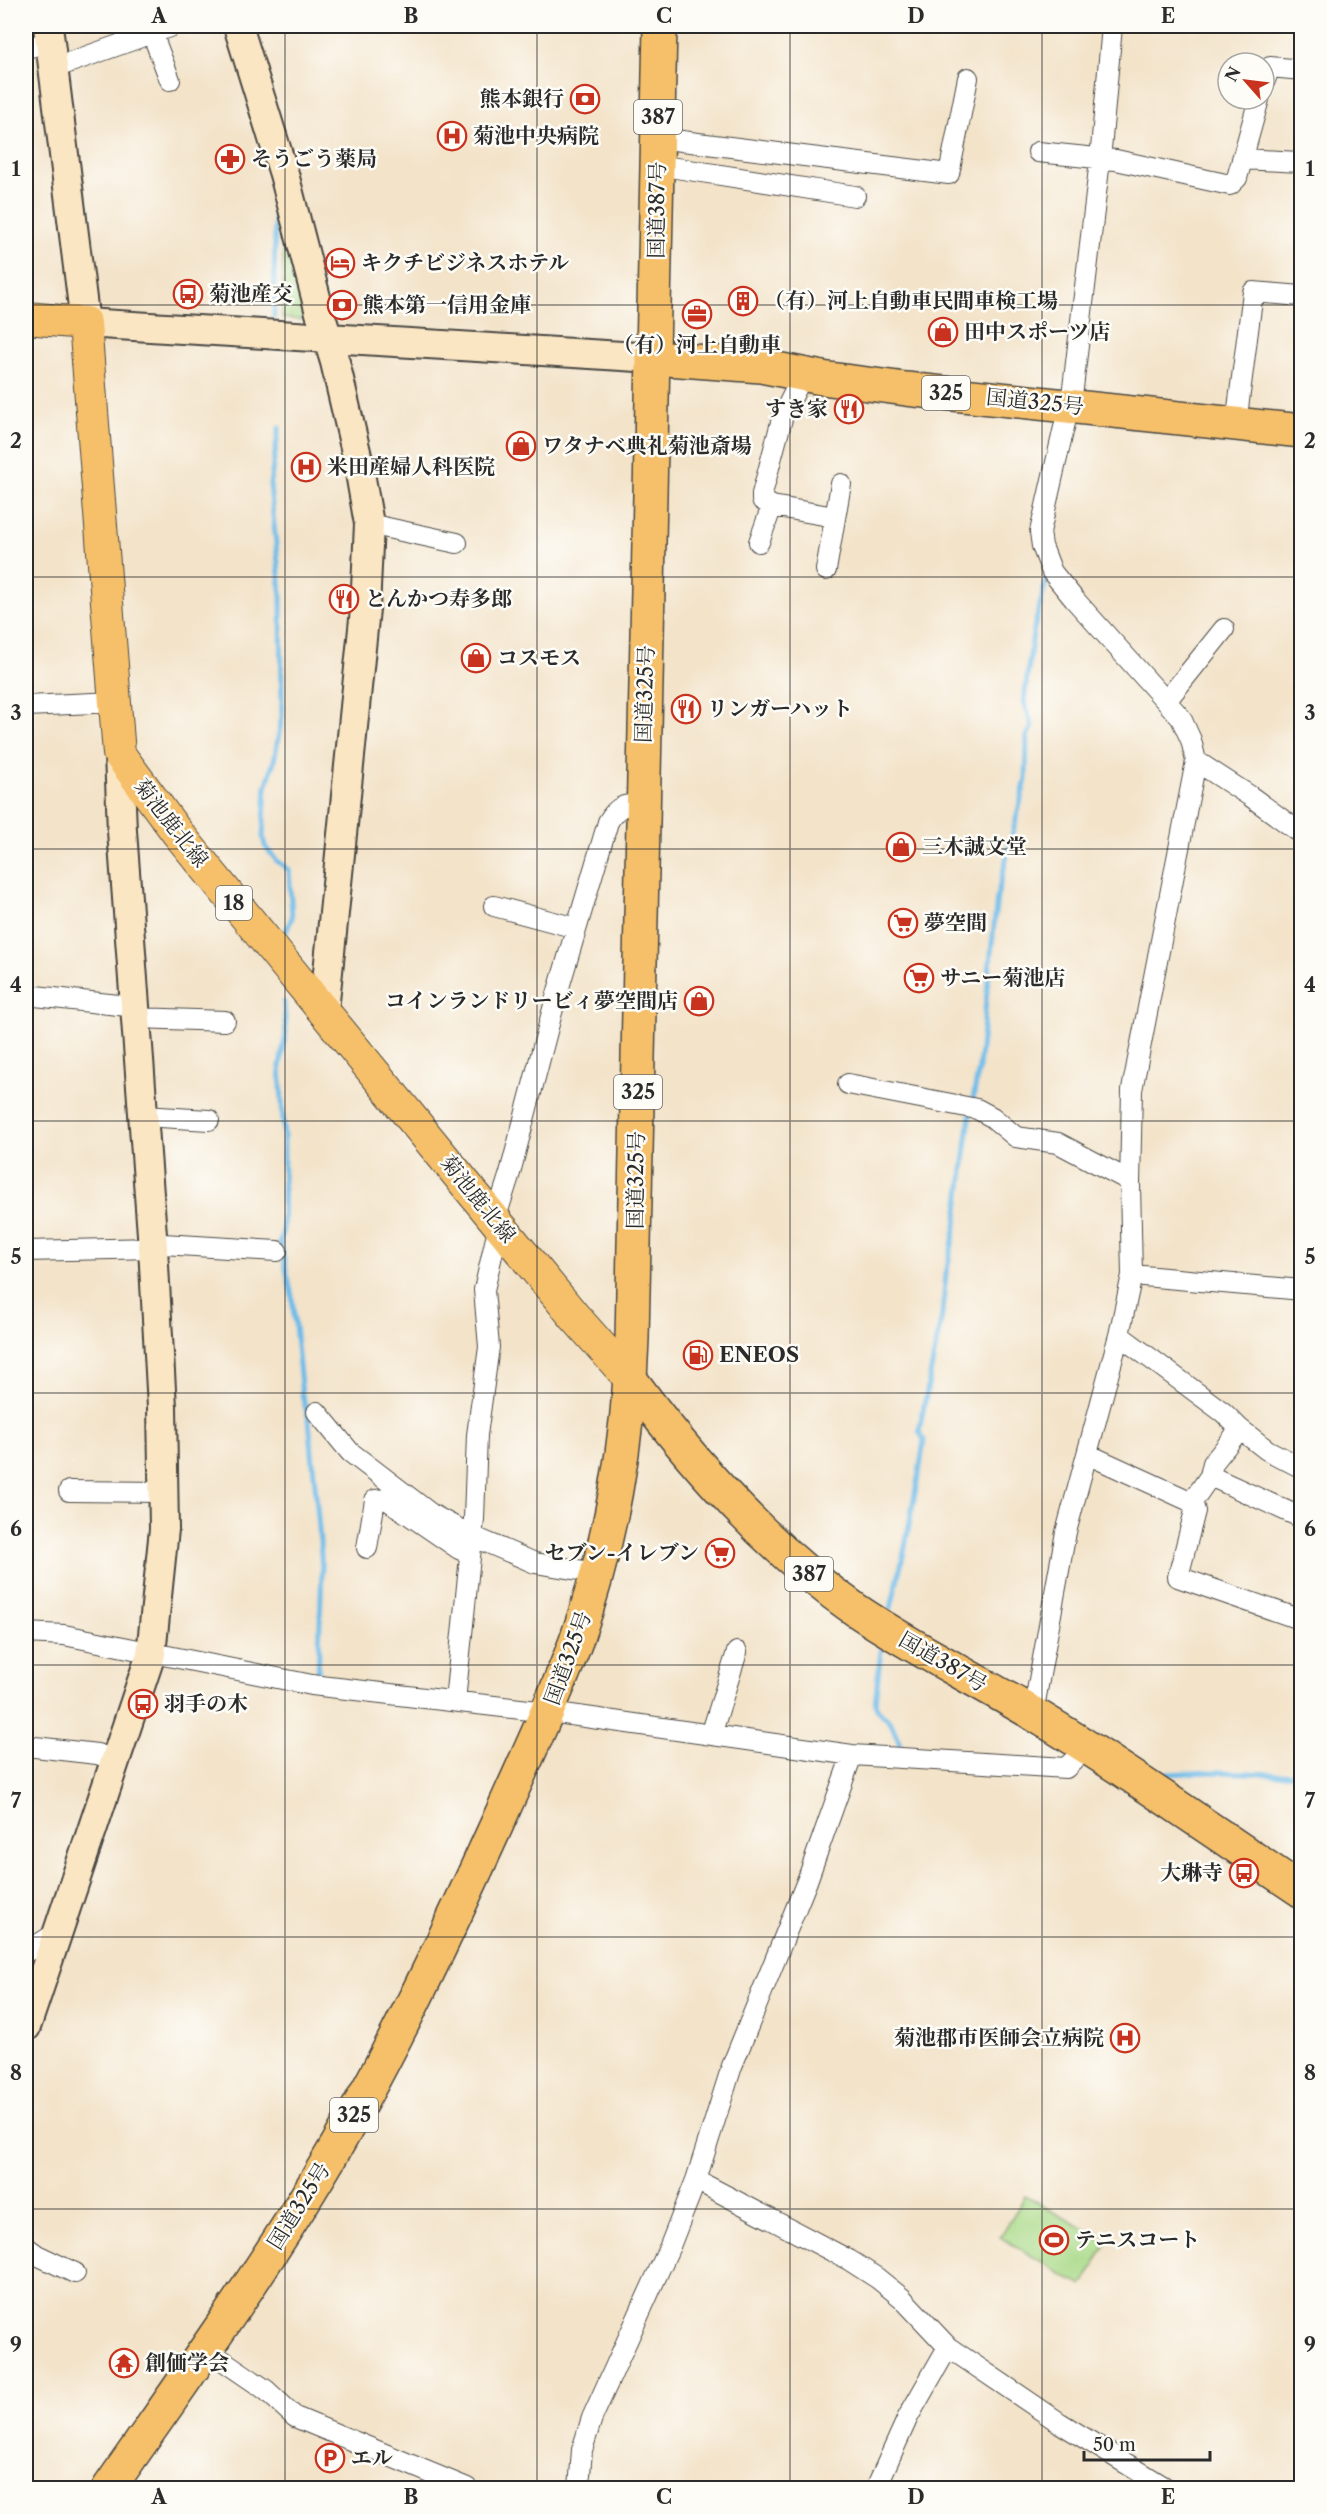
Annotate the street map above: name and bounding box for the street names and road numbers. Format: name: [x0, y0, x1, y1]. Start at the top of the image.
road number: 387: [634, 100, 682, 134]
street label: 国道387号: [643, 161, 670, 259]
road number: 325: [922, 376, 970, 410]
street label: 国道325号: [985, 384, 1085, 419]
street label: 国道325号: [630, 645, 659, 743]
street label: 菊池鹿北線: [129, 774, 214, 872]
road number: 18: [216, 886, 252, 920]
road number: 325: [614, 1075, 662, 1109]
street label: 国道325号: [622, 1131, 649, 1229]
street label: 菊池鹿北線: [436, 1150, 521, 1247]
road number: 387: [785, 1557, 833, 1591]
street label: 国道325号: [539, 1607, 596, 1708]
street label: 国道387号: [895, 1626, 992, 1697]
road number: 325: [330, 2098, 378, 2132]
street label: 国道325号: [262, 2158, 335, 2254]

